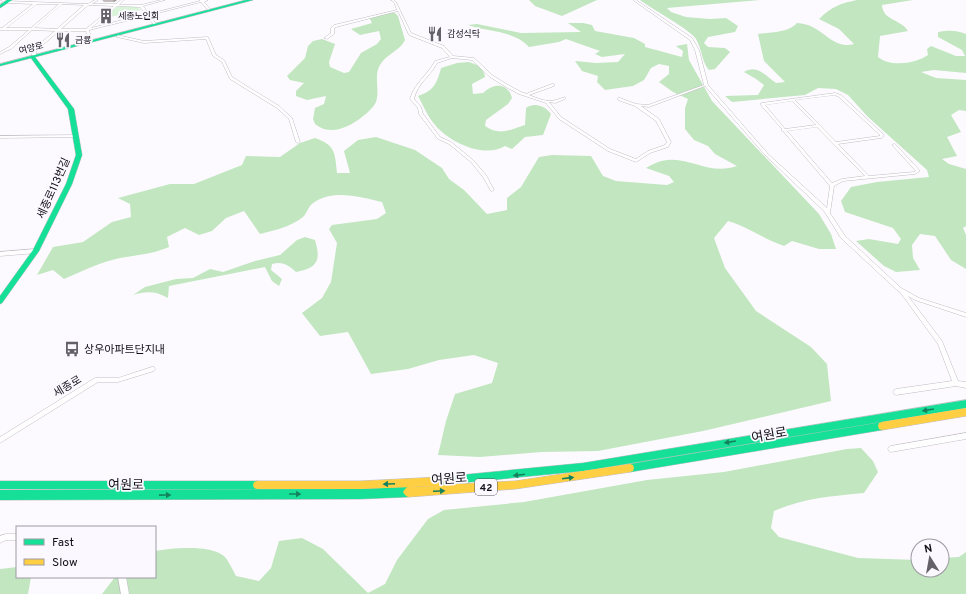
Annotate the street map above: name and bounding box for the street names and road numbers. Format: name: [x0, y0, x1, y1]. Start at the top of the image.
street label: 여양로: [18, 40, 45, 57]
street label: 세종로113번길: [34, 156, 74, 221]
street label: 세종로: [51, 373, 84, 401]
street label: 여원로: [750, 425, 788, 447]
street label: 여원로: [431, 471, 468, 489]
street label: 여원로: [108, 478, 144, 494]
road number: 42: [475, 479, 497, 495]

